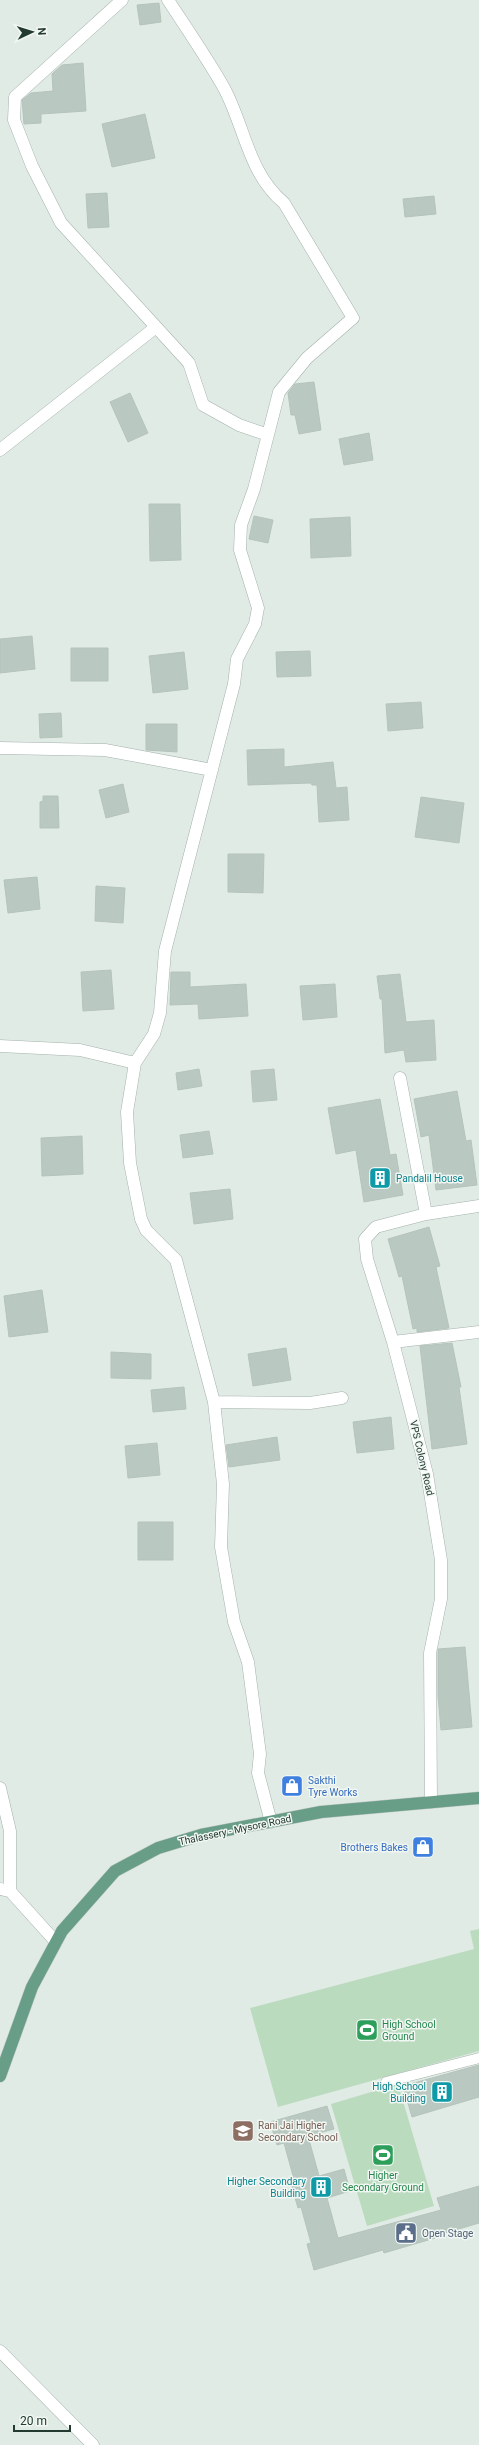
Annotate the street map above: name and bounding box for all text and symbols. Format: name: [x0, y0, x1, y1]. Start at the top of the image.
north arrow: [12, 12, 52, 52]
text: N: [35, 27, 48, 36]
building icon: Pandalil House: [367, 1165, 393, 1191]
place label: Pandalil House: [396, 1173, 463, 1184]
street label: VPS Colony Road: [408, 1419, 436, 1497]
shop icon: Sakthi Tyre Works: [279, 1773, 305, 1799]
place label: Sakthi Tyre Works: [308, 1775, 357, 1798]
street label: Thalassery - Mysore Road: [178, 1813, 292, 1847]
shop icon: Brothers Bakes: [410, 1834, 436, 1860]
place label: Brothers Bakes: [341, 1842, 408, 1853]
sports icon: High School Ground: [354, 2017, 380, 2043]
place label: High School Ground: [382, 2019, 436, 2042]
building icon: High School Building: [429, 2079, 455, 2105]
place label: High School Building: [372, 2081, 426, 2104]
school or university icon: Rani Jai Higher Secondary School: [230, 2118, 256, 2144]
place label: Rani Jai Higher Secondary School: [258, 2120, 338, 2143]
sports icon: Higher Secondary Ground: [370, 2142, 396, 2168]
place label: Higher Secondary Ground: [342, 2170, 424, 2193]
building icon: Higher Secondary Building: [308, 2174, 334, 2200]
place label: Higher Secondary Building: [227, 2176, 306, 2199]
public building icon: Open Stage: [393, 2220, 419, 2246]
place label: Open Stage: [422, 2228, 473, 2239]
scale bar: [14, 2407, 70, 2433]
text: 20 m: [20, 2414, 47, 2428]

